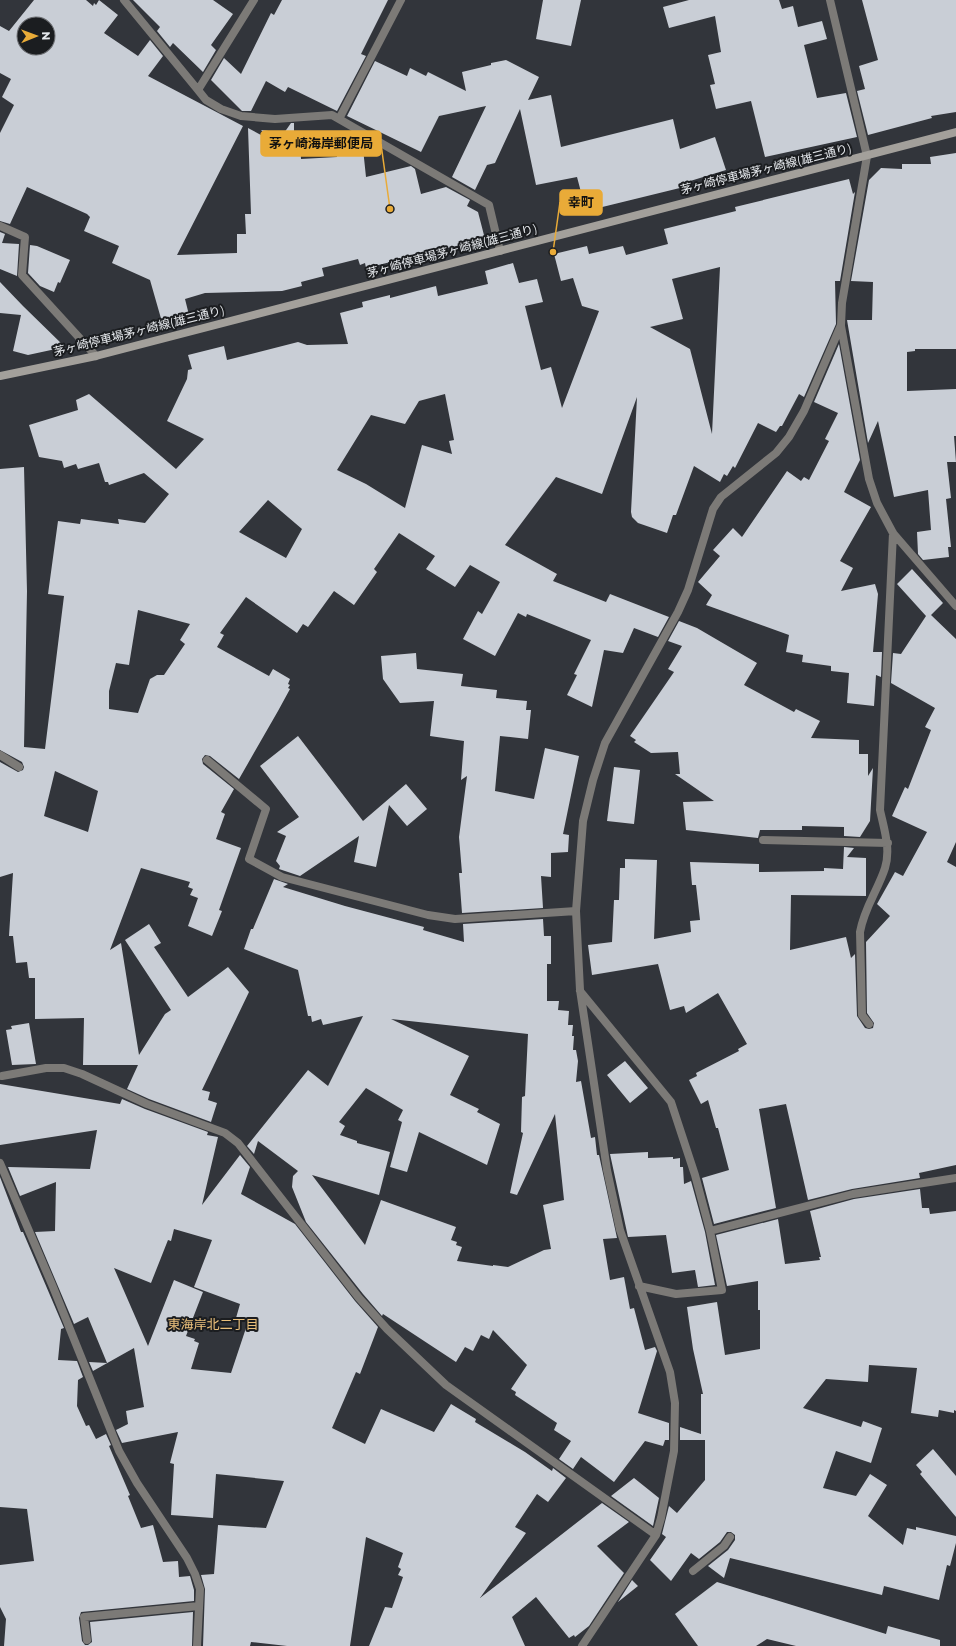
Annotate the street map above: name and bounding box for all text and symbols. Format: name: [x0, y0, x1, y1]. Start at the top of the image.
north arrow: [16, 16, 56, 56]
text: N: [39, 31, 53, 40]
callout: 茅ヶ崎海岸郵便局: [261, 131, 381, 156]
text: 茅ヶ崎海岸郵便局: [269, 135, 373, 151]
street label: 茅ヶ崎停車場茅ヶ崎線(雄三通り): [679, 140, 853, 197]
callout: 幸町: [560, 190, 602, 215]
text: 幸町: [568, 194, 594, 210]
street label: 茅ヶ崎停車場茅ヶ崎線(雄三通り): [365, 221, 539, 281]
street label: 茅ヶ崎停車場茅ヶ崎線(雄三通り): [52, 302, 226, 359]
district label: 東海岸北二丁目: [167, 1316, 259, 1332]

